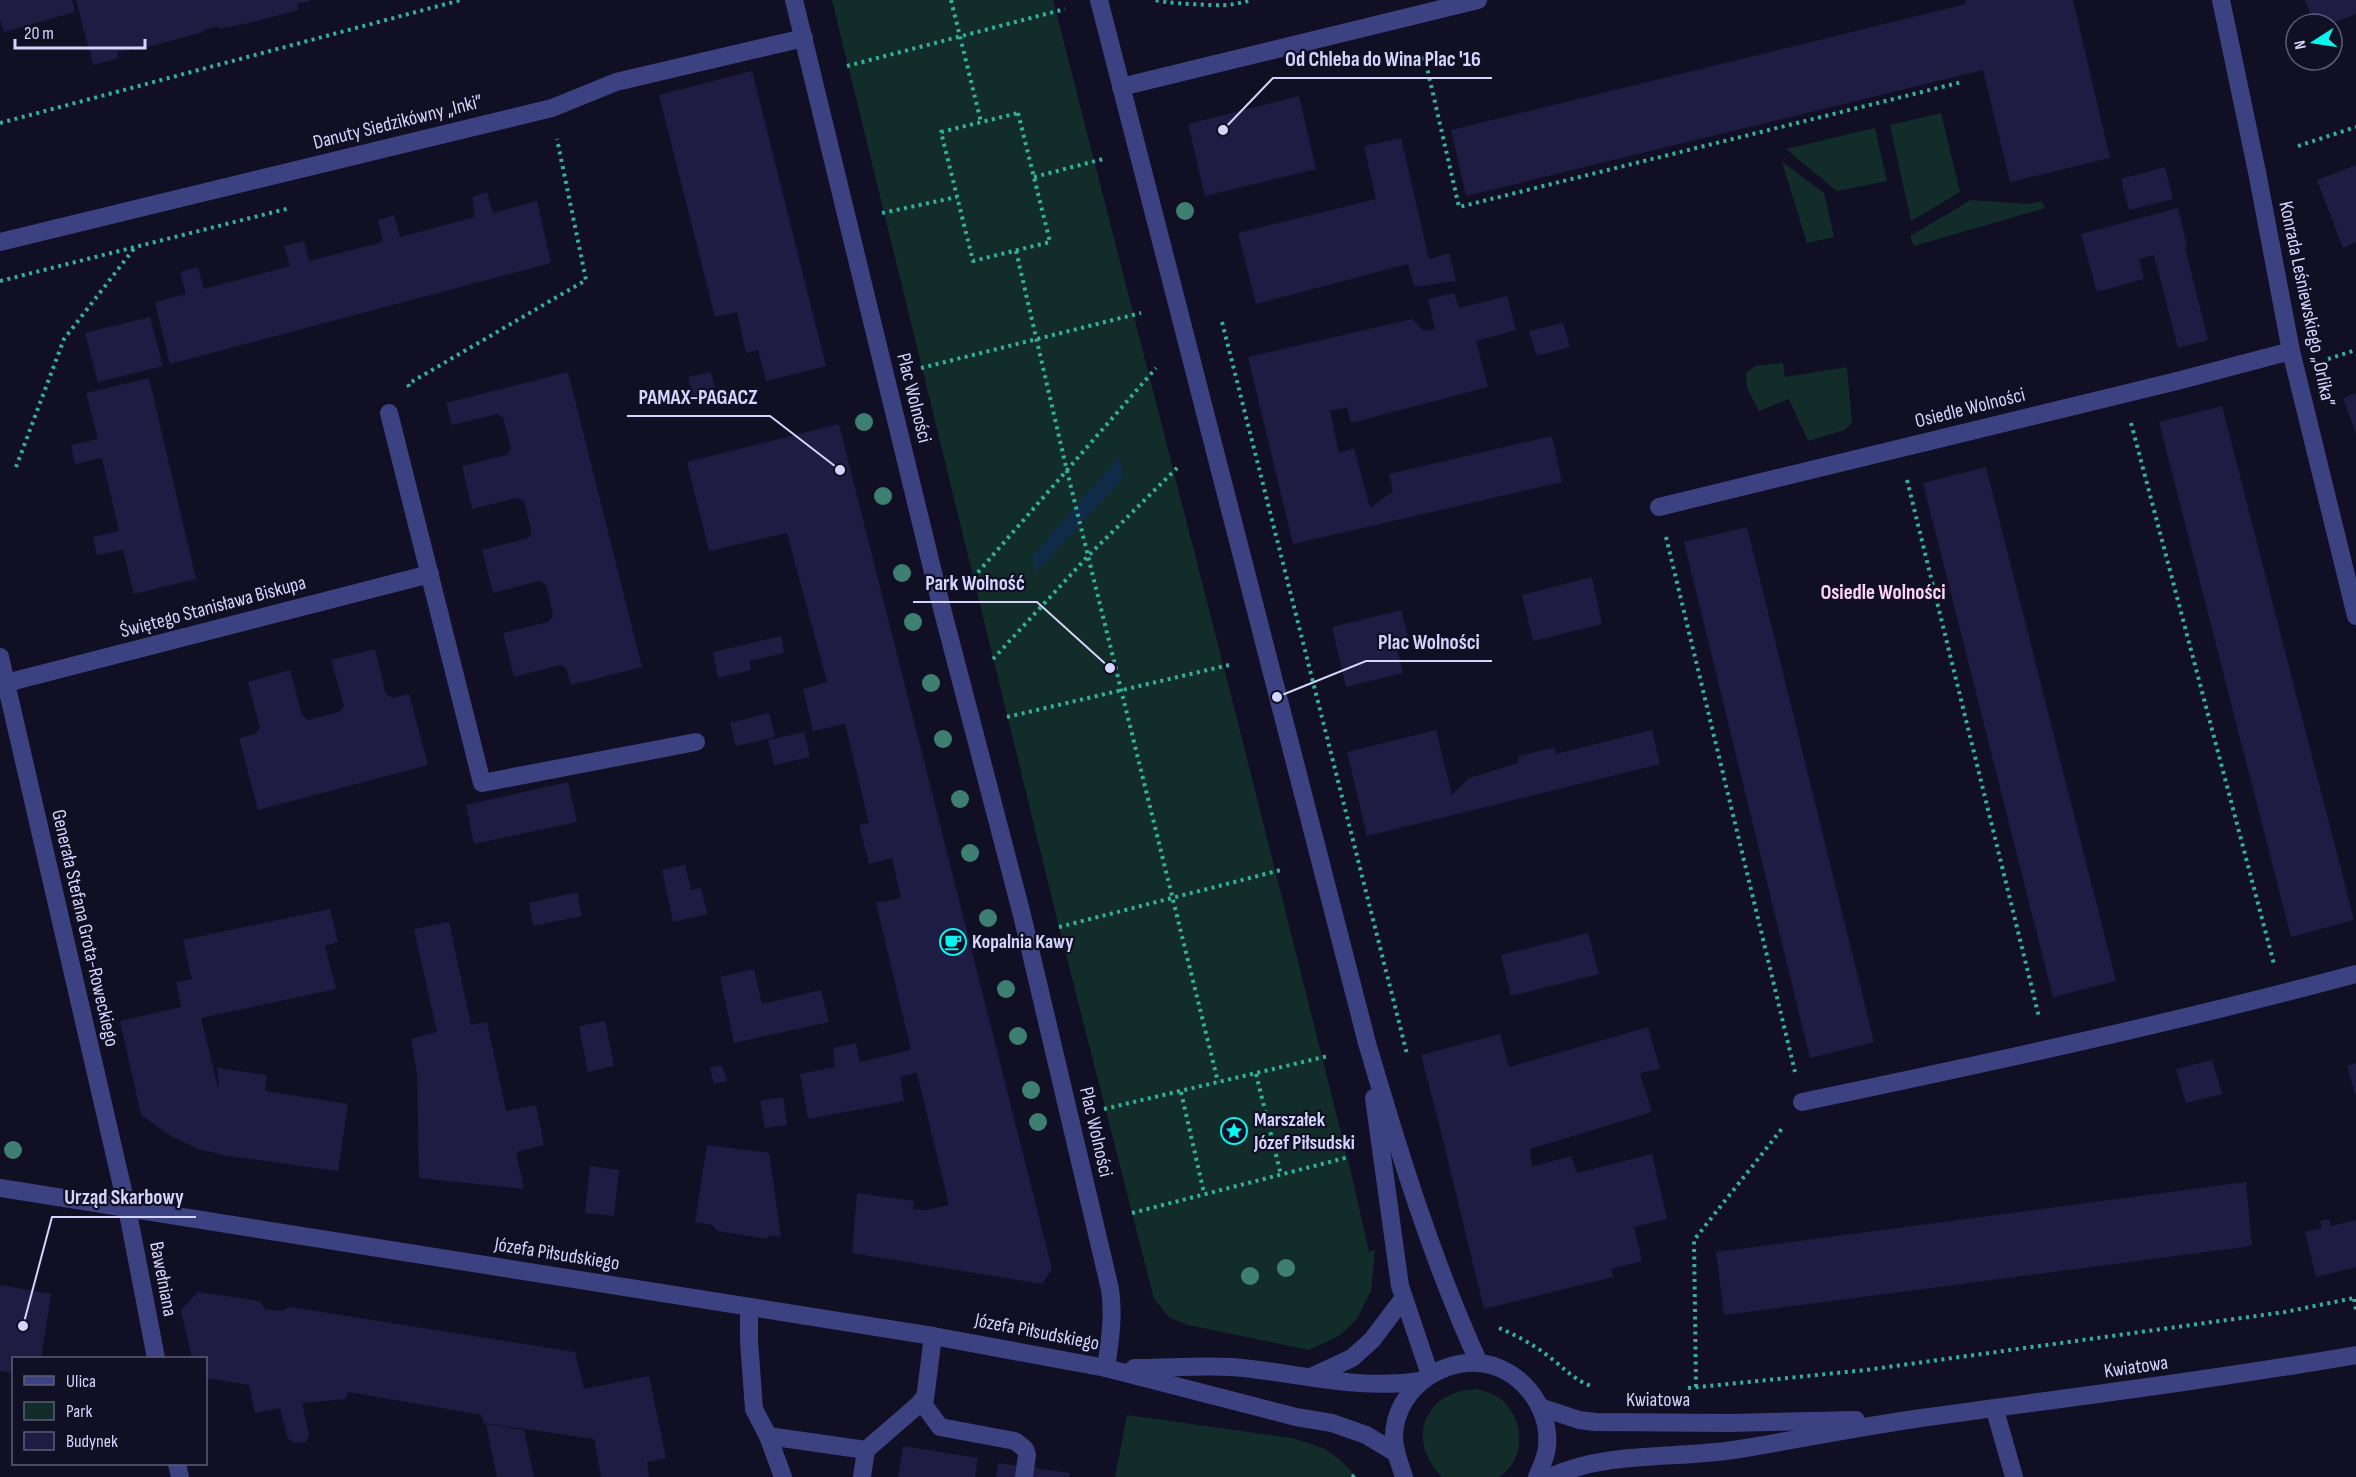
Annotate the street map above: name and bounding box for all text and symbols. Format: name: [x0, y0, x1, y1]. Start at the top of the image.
scale bar: [15, 12, 146, 50]
north arrow: [2284, 12, 2344, 72]
text: 20 m: [24, 23, 54, 44]
callout: Od Chleba do Wina Plac '16: [1273, 39, 1492, 78]
text: N: [2291, 39, 2311, 51]
text: Od Chleba do Wina Plac '16: [1285, 47, 1481, 72]
street label: Danuty Siedzikówny „Inki”: [311, 89, 485, 155]
street label: Konrada Leśniewskiego „Orlika”: [2273, 199, 2341, 409]
street label: Plac Wolności: [891, 351, 937, 445]
callout: PAMAX-PAGACZ: [627, 377, 770, 416]
street label: Osiedle Wolności: [1912, 383, 2028, 433]
text: PAMAX-PAGACZ: [639, 385, 757, 410]
callout: Park Wolność: [913, 563, 1037, 602]
street label: Świętego Stanisława Biskupa: [117, 571, 309, 643]
text: Park Wolność: [925, 571, 1025, 596]
district label: Osiedle Wolności: [1820, 580, 1946, 605]
callout: Plac Wolności: [1366, 622, 1492, 661]
text: Plac Wolności: [1378, 630, 1480, 655]
street label: Generała Stefana Grota-Roweckiego: [46, 807, 124, 1049]
cafe icon: Kopalnia Kawy: [938, 927, 968, 957]
place label: Kopalnia Kawy: [972, 930, 1074, 954]
street label: Plac Wolności: [1074, 1085, 1118, 1179]
place label: Marszałek Józef Piłsudski: [1253, 1108, 1355, 1155]
place icon: Marszałek Józef Piłsudski: [1219, 1116, 1249, 1146]
callout: Urząd Skarbowy: [52, 1178, 196, 1217]
text: Urząd Skarbowy: [64, 1185, 184, 1210]
street label: Józefa Piłsudskiego: [492, 1232, 621, 1276]
street label: Bawełniana: [144, 1240, 182, 1318]
street label: Józefa Piłsudskiego: [972, 1308, 1101, 1356]
street label: Kwiatowa: [2103, 1351, 2169, 1383]
legend: [12, 1357, 207, 1465]
text: Ulica: [66, 1371, 96, 1392]
street label: Kwiatowa: [1626, 1388, 1690, 1412]
text: Park: [66, 1401, 92, 1422]
text: Budynek: [66, 1431, 118, 1452]

